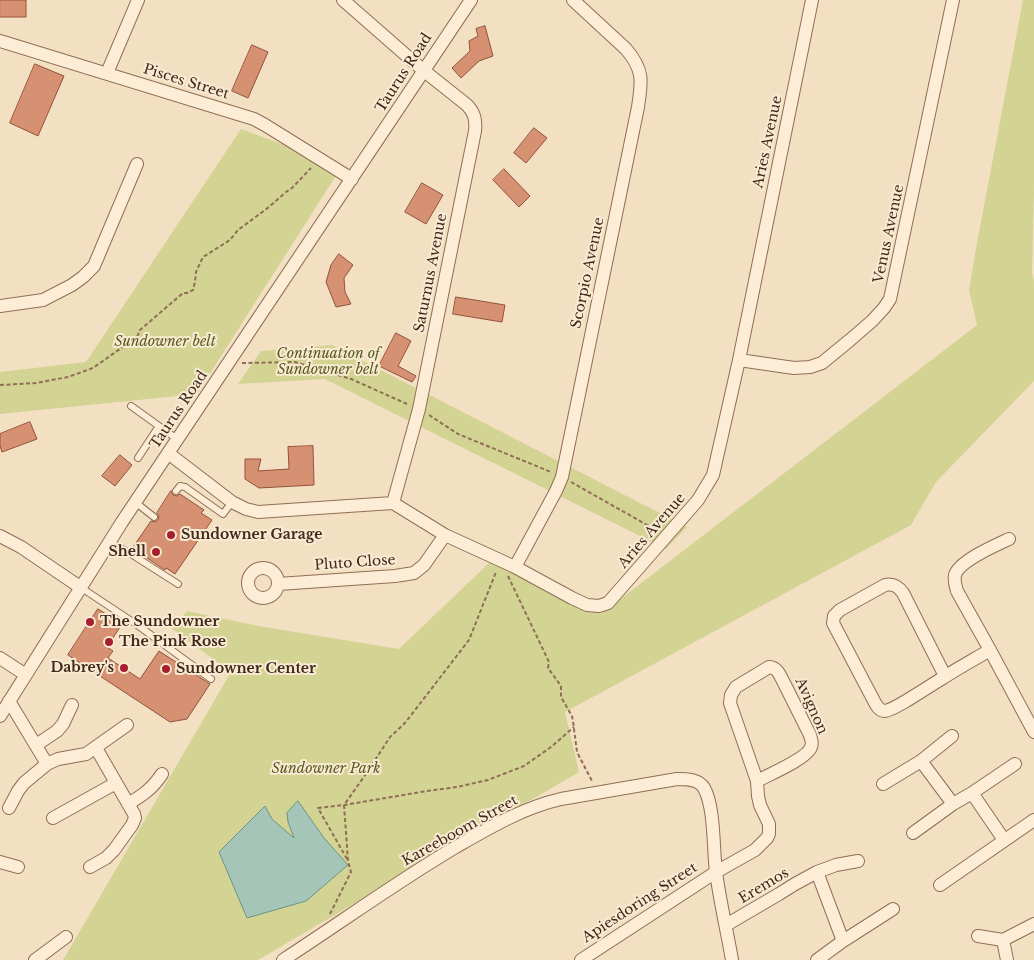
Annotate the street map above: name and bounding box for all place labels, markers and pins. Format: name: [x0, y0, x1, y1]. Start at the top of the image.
place label: Sundowner Garage: [181, 527, 322, 543]
marker: Sundowner Garage: [165, 529, 177, 541]
place label: Shell: [109, 544, 146, 560]
marker: Shell: [150, 546, 162, 558]
place label: The Sundowner: [100, 614, 219, 630]
marker: The Sundowner: [84, 616, 96, 628]
place label: The Pink Rose: [119, 634, 226, 650]
marker: The Pink Rose: [103, 636, 115, 648]
place label: Dabrey's: [50, 660, 114, 676]
place label: Sundowner Center: [176, 661, 316, 677]
marker: Dabrey's: [118, 662, 130, 674]
marker: Sundowner Center: [160, 663, 172, 675]

